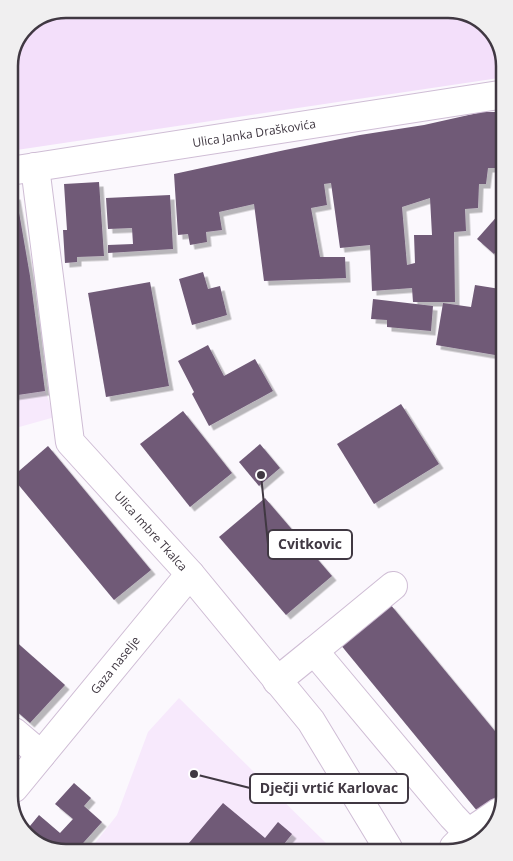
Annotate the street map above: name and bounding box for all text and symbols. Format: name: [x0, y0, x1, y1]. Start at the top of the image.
street label: Ulica Janka Draškovića: [191, 115, 317, 151]
street label: Ulica Imbre Tkalca: [111, 487, 191, 575]
callout: Cvitkovic: [268, 530, 352, 559]
text: Cvitkovic: [278, 534, 342, 553]
street label: Gaza naselje: [86, 632, 144, 698]
callout: Dječji vrtić Karlovac: [250, 774, 408, 803]
text: Dječji vrtić Karlovac: [260, 778, 398, 797]

